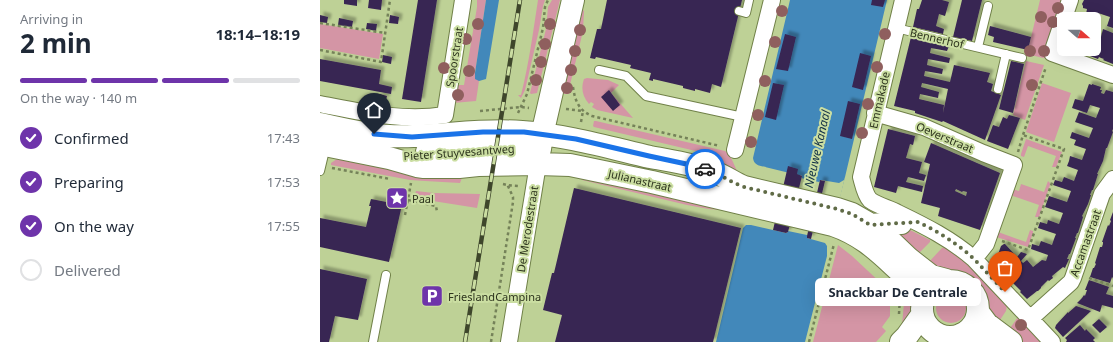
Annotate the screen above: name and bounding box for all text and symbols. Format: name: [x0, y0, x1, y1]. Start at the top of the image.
text: Arriving in: [20, 10, 83, 28]
north arrow: [1057, 12, 1101, 56]
map controls: [1057, 12, 1101, 56]
text: 18:14–18:19: [215, 24, 300, 44]
text: 2 min: [20, 25, 92, 61]
street label: Bennerhof: [909, 25, 967, 52]
street label: Spoorstraat: [442, 26, 466, 88]
street label: Emmakade: [865, 70, 893, 130]
text: On the way · 140 m: [20, 89, 137, 107]
pin: [357, 93, 391, 134]
icon: home: [363, 99, 385, 121]
water label: Nieuwe Kanaal: [800, 107, 834, 190]
street label: Oeverstraat: [914, 118, 976, 156]
icon: check: [20, 127, 42, 149]
text: Confirmed: [54, 128, 129, 148]
text: 17:43: [267, 129, 300, 147]
street label: Pieter Stuyvesantweg: [403, 141, 515, 163]
courier: [685, 149, 725, 189]
icon: car: [694, 158, 716, 180]
street label: Julianastraat: [606, 165, 673, 195]
icon: check: [20, 171, 42, 193]
text: Preparing: [54, 172, 124, 192]
text: 17:53: [267, 173, 300, 191]
place icon: Paal: [384, 185, 410, 211]
street label: De Merodestraat: [513, 185, 541, 273]
place label: Paal: [412, 191, 434, 206]
street label: Accamastraat: [1066, 207, 1104, 278]
icon: check: [20, 215, 42, 237]
text: On the way: [54, 216, 134, 236]
text: 17:55: [267, 217, 300, 235]
pin: [988, 251, 1022, 292]
icon: bag: [994, 257, 1016, 279]
text: Delivered: [54, 260, 121, 280]
callout: Snackbar De Centrale: [815, 278, 981, 306]
parking icon: FrieslandCampina: [419, 283, 445, 309]
text: Snackbar De Centrale: [828, 283, 968, 301]
place label: FrieslandCampina: [448, 289, 541, 304]

